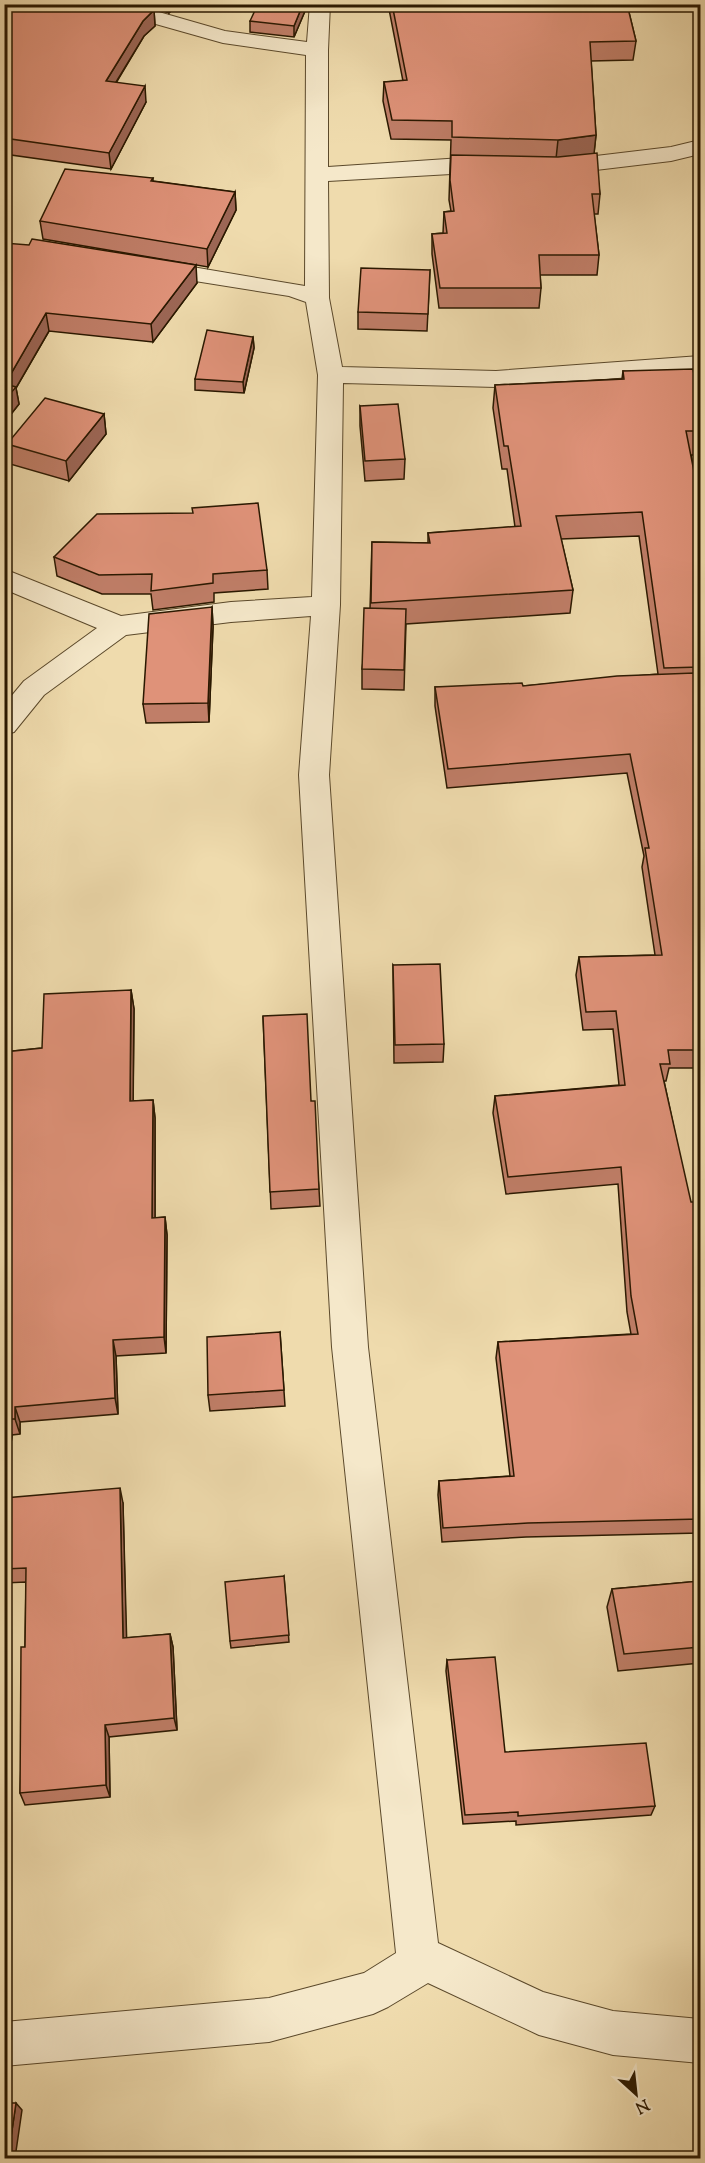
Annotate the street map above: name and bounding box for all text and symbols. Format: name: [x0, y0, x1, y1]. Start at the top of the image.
north arrow: [606, 2064, 666, 2124]
text: N: [631, 2092, 653, 2118]

